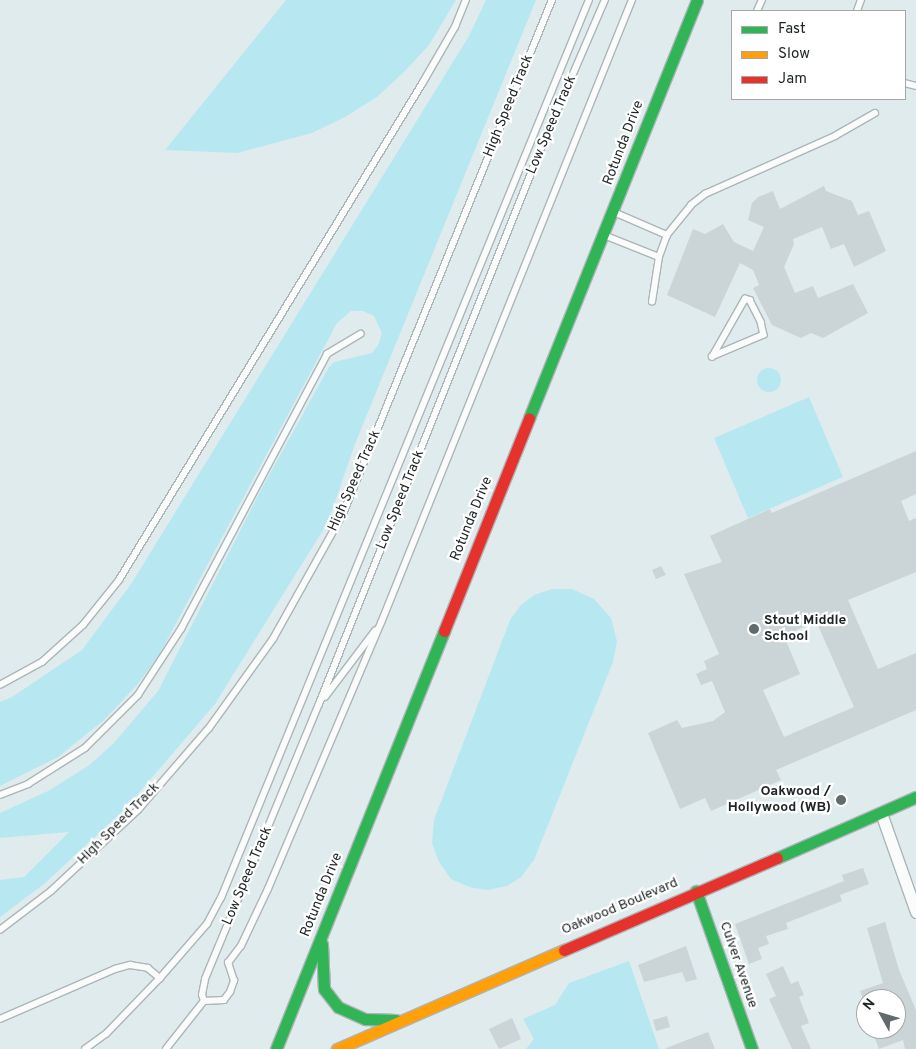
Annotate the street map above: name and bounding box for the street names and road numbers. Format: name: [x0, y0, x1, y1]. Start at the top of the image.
street label: High Speed Track: [481, 52, 537, 160]
street label: Low Speed Track: [524, 73, 580, 177]
street label: Rotunda Drive: [600, 98, 648, 188]
street label: High Speed Track: [325, 427, 385, 535]
street label: Low Speed Track: [373, 448, 429, 552]
street label: Rotunda Drive: [447, 474, 497, 564]
street label: High Speed Track: [74, 779, 164, 869]
street label: Low Speed Track: [220, 824, 276, 928]
street label: Rotunda Drive: [297, 850, 347, 940]
street label: Oakwood Boulevard: [559, 875, 681, 939]
street label: Culver Avenue: [715, 919, 761, 1011]

